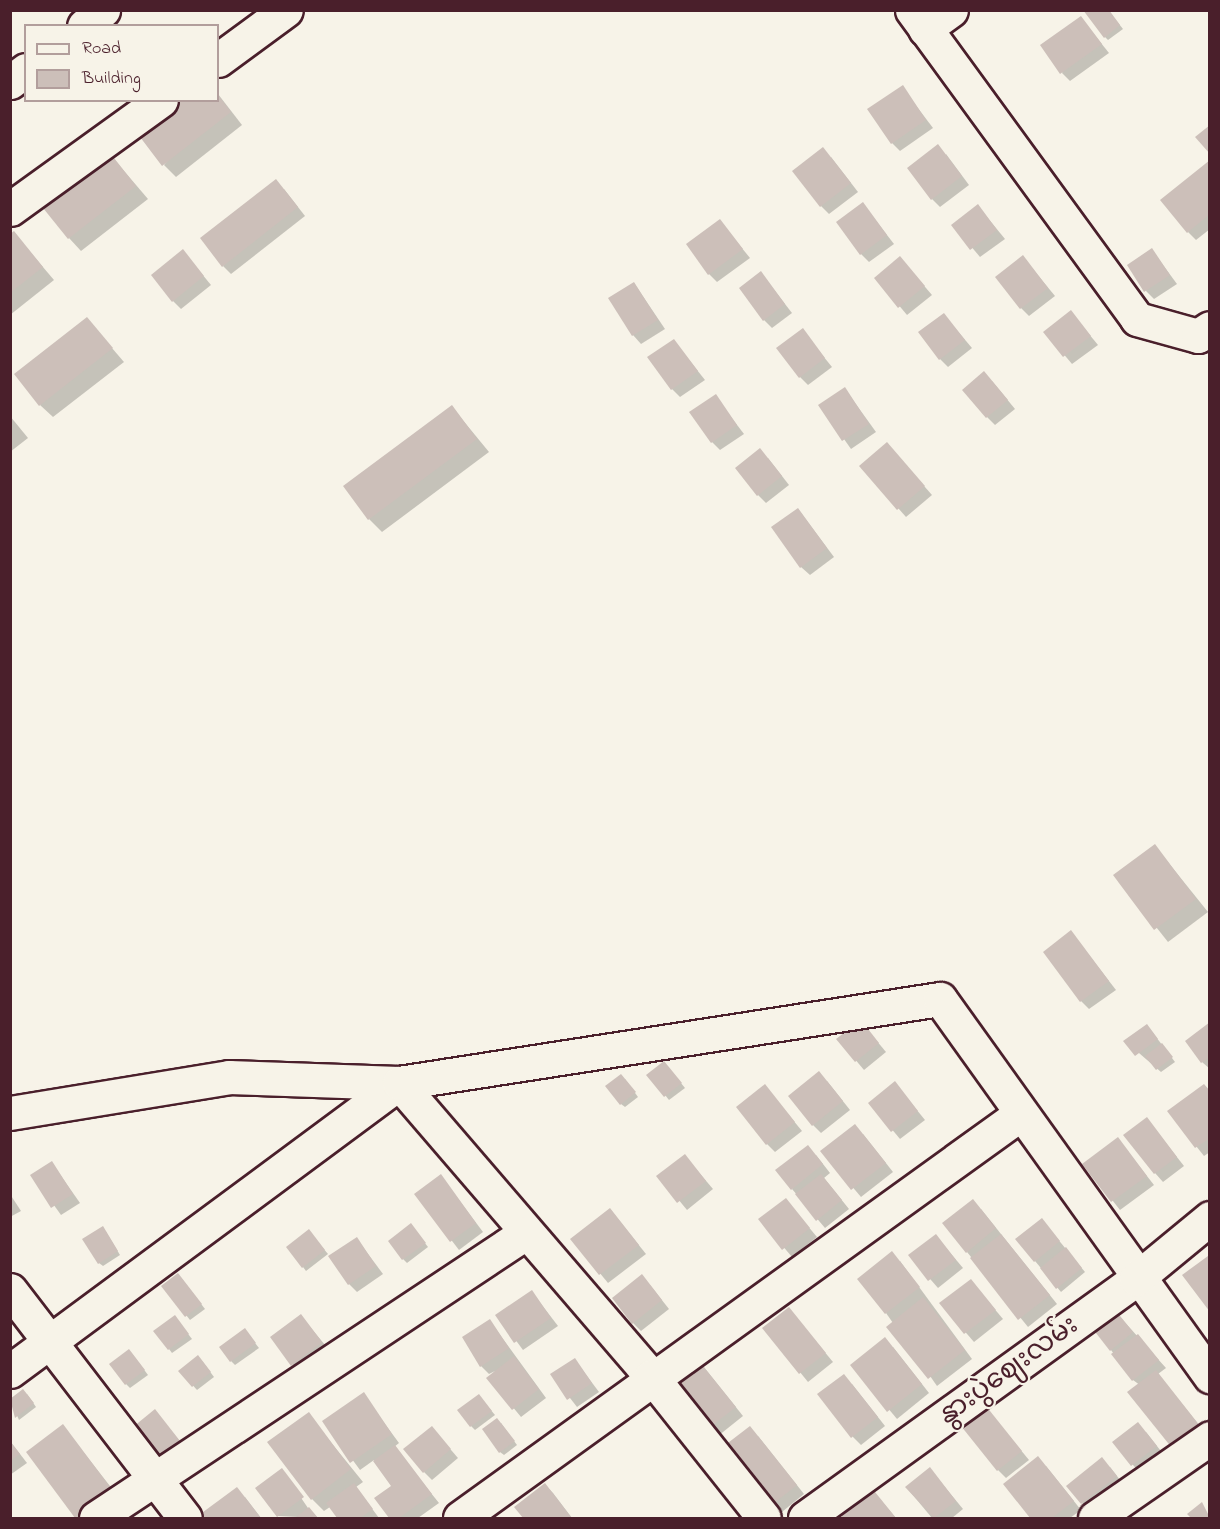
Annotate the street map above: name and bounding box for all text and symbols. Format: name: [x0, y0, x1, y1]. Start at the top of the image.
legend: [24, 24, 219, 102]
text: Road: [82, 36, 121, 62]
text: Building: [82, 66, 141, 92]
street label: နွားပွဲဈေးလမ်း: [933, 1310, 1085, 1432]

